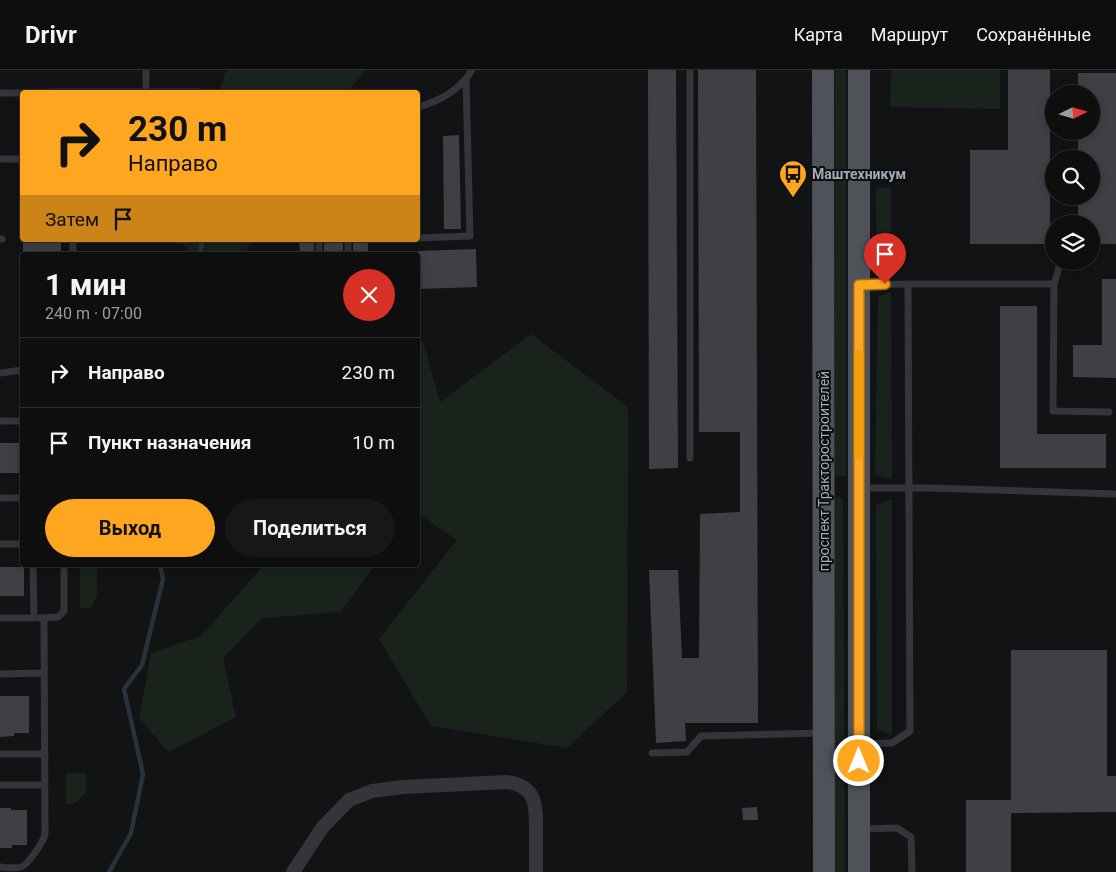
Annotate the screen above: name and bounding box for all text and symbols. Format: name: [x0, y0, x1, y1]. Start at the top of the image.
text: Drivr: [25, 21, 77, 49]
text: Карта: [794, 24, 843, 45]
text: Маршрут: [871, 24, 948, 45]
text: Сохранённые: [976, 24, 1091, 45]
north arrow: [1045, 85, 1100, 140]
map controls: [1045, 85, 1100, 270]
text: 230 m: [128, 109, 227, 150]
icon: right: [45, 110, 110, 175]
button: search: [1045, 150, 1100, 205]
text: Направо: [128, 151, 218, 176]
bus stop icon: Маштехникум: [778, 159, 808, 198]
place label: Маштехникум: [812, 166, 906, 182]
icon: arrive: [109, 205, 137, 233]
text: Затем: [45, 208, 99, 231]
button: layers: [1045, 215, 1100, 270]
pin: [864, 233, 906, 284]
icon: arrive: [871, 240, 899, 268]
text: 1 мин: [45, 267, 126, 302]
button: close: [343, 269, 395, 321]
text: 240 m · 07:00: [45, 304, 142, 323]
icon: right: [45, 359, 73, 387]
text: Направо: [88, 361, 165, 384]
text: 230 m: [342, 361, 395, 384]
street label: проспект Тракторостроителей: [816, 371, 832, 571]
icon: arrive: [45, 429, 73, 457]
text: Пункт назначения: [88, 431, 251, 454]
text: 10 m: [352, 431, 395, 454]
button: Выход: [45, 499, 215, 557]
button: Поделиться: [225, 499, 395, 557]
position arrow: [832, 734, 884, 786]

